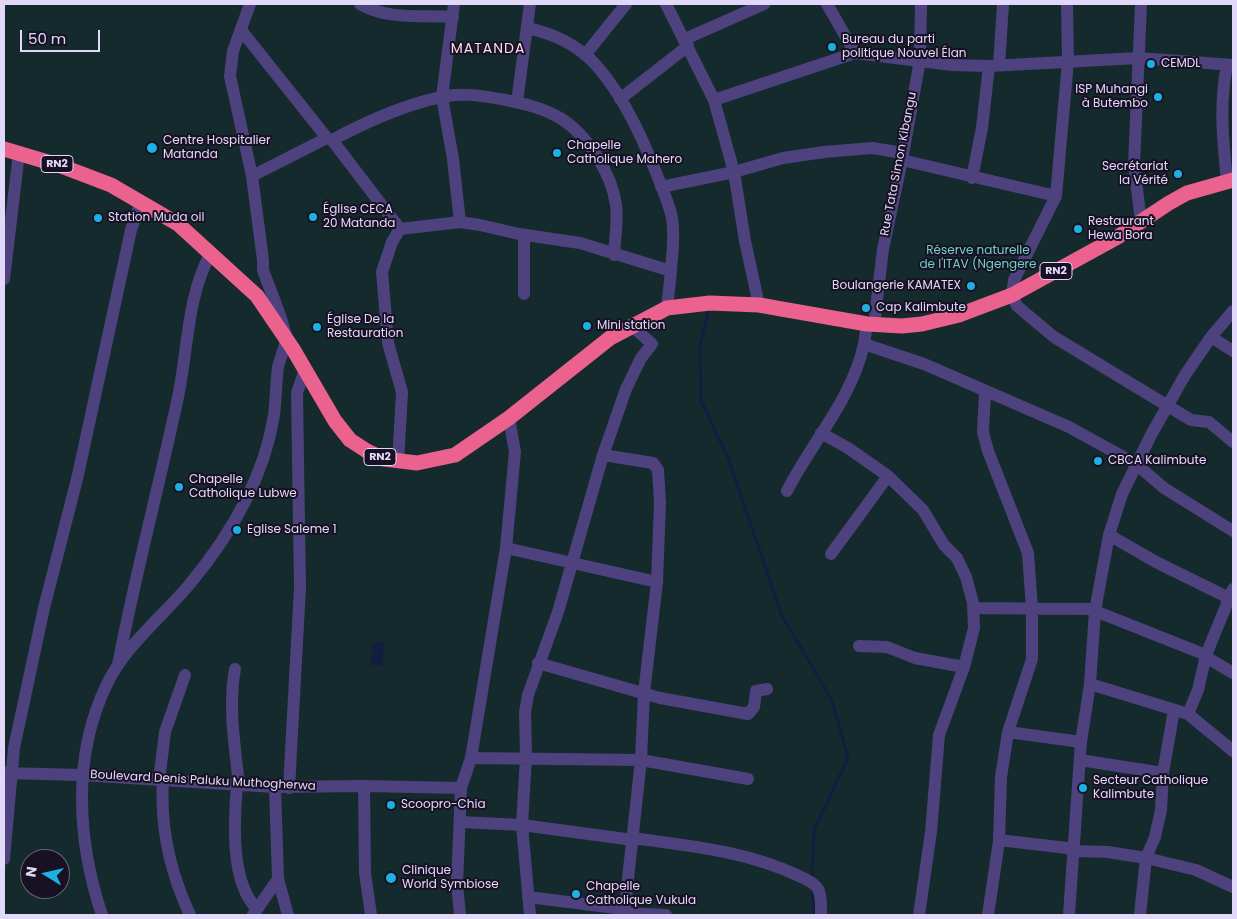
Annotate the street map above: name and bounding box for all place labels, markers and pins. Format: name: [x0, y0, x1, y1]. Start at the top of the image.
place label: Bureau du parti politique Nouvel Élan: [842, 33, 966, 61]
marker: Bureau du parti politique Nouvel Élan: [826, 41, 838, 53]
place label: CEMDL: [1161, 57, 1200, 71]
marker: CEMDL: [1145, 58, 1157, 70]
place label: ISP Muhangi à Butembo: [1075, 83, 1148, 111]
marker: ISP Muhangi à Butembo: [1152, 91, 1164, 103]
place label: Centre Hospitalier Matanda: [163, 134, 270, 162]
place label: Chapelle Catholique Mahero: [567, 139, 682, 167]
marker: Centre Hospitalier Matanda: [145, 141, 159, 155]
marker: Chapelle Catholique Mahero: [551, 147, 563, 159]
place label: Secrétariat la Vérité: [1102, 160, 1168, 188]
marker: Secrétariat la Vérité: [1172, 168, 1184, 180]
place label: Église CECA 20 Matanda: [323, 203, 395, 231]
place label: Station Muda oil: [108, 211, 204, 225]
marker: Église CECA 20 Matanda: [307, 211, 319, 223]
marker: Station Muda oil: [92, 212, 104, 224]
place label: Restaurant Hewa Bora: [1088, 215, 1154, 243]
marker: Restaurant Hewa Bora: [1072, 223, 1084, 235]
place label: Boulangerie KAMATEX: [832, 279, 961, 293]
marker: Boulangerie KAMATEX: [965, 280, 977, 292]
place label: Cap Kalimbute: [876, 301, 966, 315]
marker: Cap Kalimbute: [860, 302, 872, 314]
place label: Église De la Restauration: [327, 313, 403, 341]
place label: Mini station: [597, 319, 666, 333]
marker: Mini station: [581, 320, 593, 332]
marker: Église De la Restauration: [311, 321, 323, 333]
place label: CBCA Kalimbute: [1108, 454, 1206, 468]
marker: CBCA Kalimbute: [1092, 455, 1104, 467]
place label: Chapelle Catholique Lubwe: [189, 473, 297, 501]
marker: Chapelle Catholique Lubwe: [173, 481, 185, 493]
place label: Eglise Saleme 1: [247, 523, 336, 537]
marker: Eglise Saleme 1: [231, 524, 243, 536]
place label: Secteur Catholique Kalimbute: [1093, 774, 1208, 802]
marker: Secteur Catholique Kalimbute: [1077, 782, 1089, 794]
place label: Scoopro-Chia: [401, 798, 486, 812]
marker: Scoopro-Chia: [385, 799, 397, 811]
place label: Clinique World Symbiose: [402, 864, 499, 892]
marker: Clinique World Symbiose: [384, 871, 398, 885]
place label: Chapelle Catholique Vukula: [586, 880, 696, 908]
marker: Chapelle Catholique Vukula: [570, 888, 582, 900]

